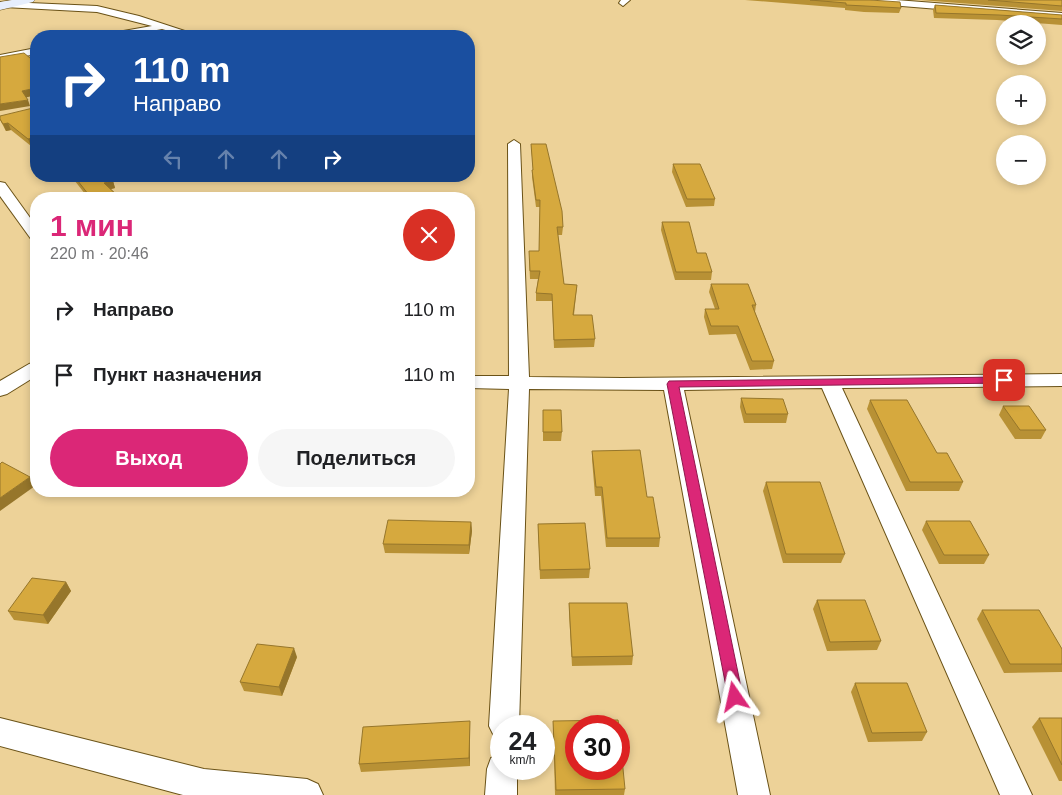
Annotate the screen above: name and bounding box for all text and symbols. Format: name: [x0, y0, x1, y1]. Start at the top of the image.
map controls: [996, 15, 1046, 185]
button: layers: [996, 15, 1046, 65]
icon: right: [50, 50, 115, 115]
text: 110 m: [133, 50, 230, 89]
button: +: [996, 75, 1046, 125]
text: Направо: [133, 91, 221, 116]
button: −: [996, 135, 1046, 185]
icon: left: [159, 145, 187, 173]
icon: ahead: [212, 145, 240, 173]
icon: ahead: [265, 145, 293, 173]
icon: right: [318, 145, 346, 173]
text: 1 мин: [50, 209, 134, 242]
button: close: [403, 209, 455, 261]
text: 220 m · 20:46: [50, 245, 149, 262]
icon: right: [50, 296, 78, 324]
text: Направо: [93, 299, 174, 320]
text: 110 m: [404, 299, 455, 320]
pin: [983, 359, 1025, 401]
icon: arrive: [50, 361, 78, 389]
text: Пункт назначения: [93, 364, 262, 385]
text: 110 m: [404, 364, 455, 385]
icon: arrive: [990, 366, 1018, 394]
button: Выход: [50, 429, 248, 487]
button: Поделиться: [258, 429, 455, 487]
position arrow: [708, 670, 760, 722]
speed limit sign: 30: [565, 715, 630, 780]
text: 24: [509, 727, 536, 755]
text: km/h: [509, 753, 536, 767]

